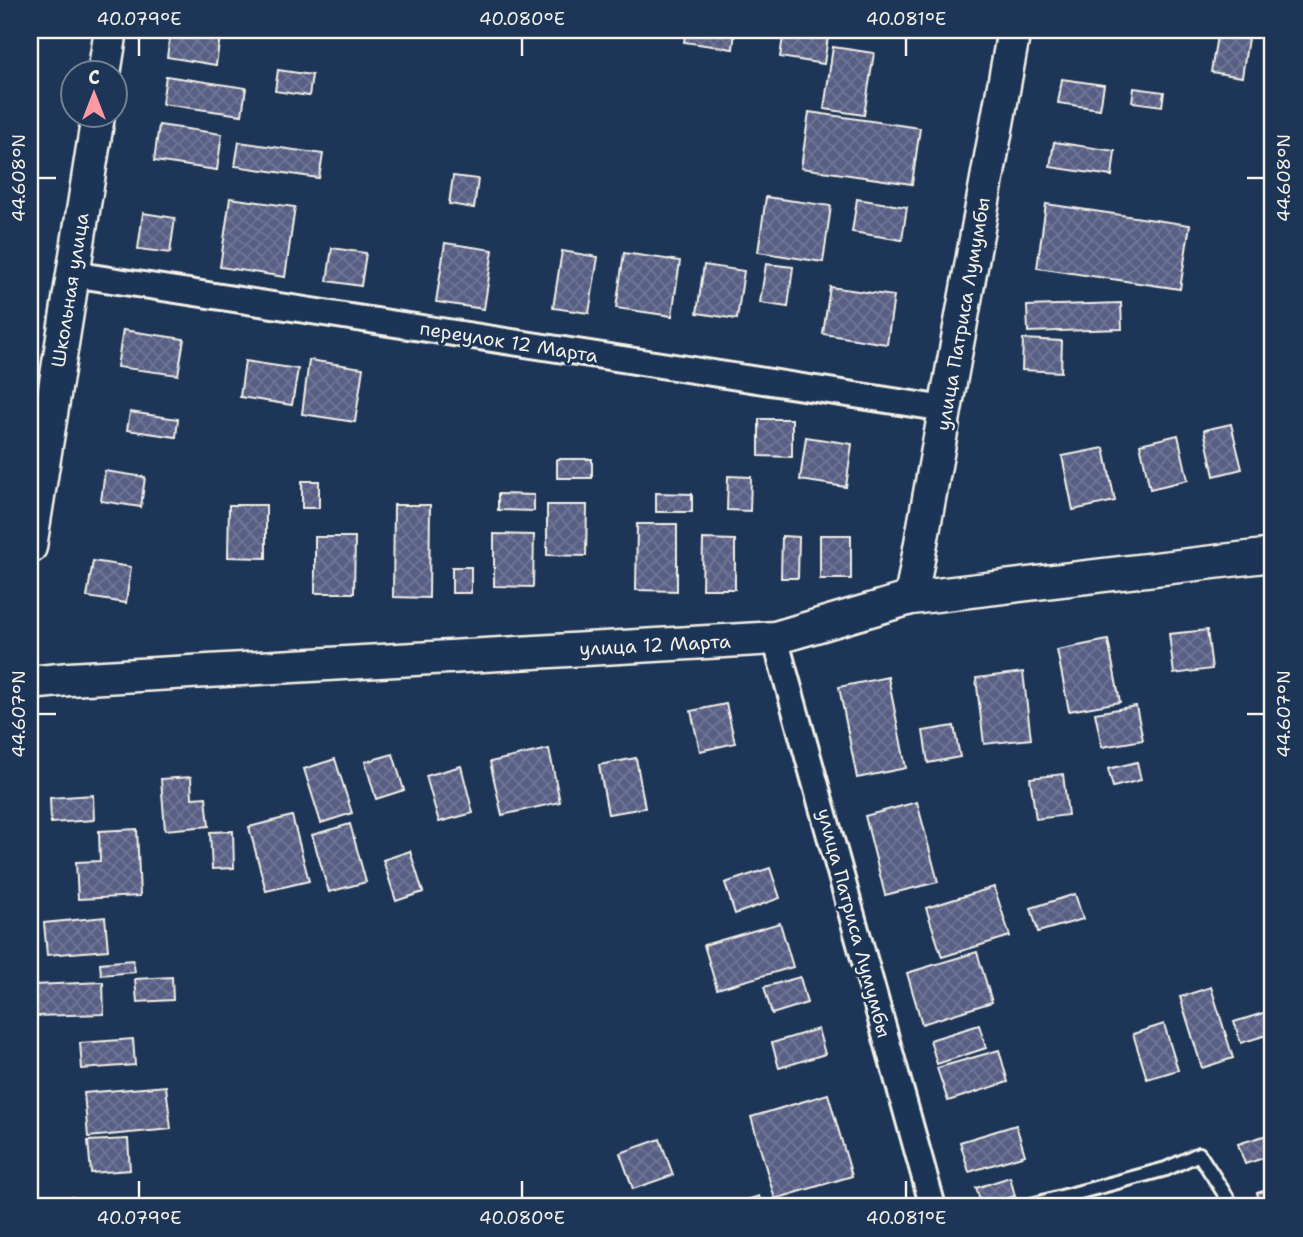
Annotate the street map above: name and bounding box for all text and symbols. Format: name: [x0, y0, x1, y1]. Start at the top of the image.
text: 40.079°E: [97, 7, 181, 31]
text: 40.080°E: [479, 7, 565, 31]
text: 40.081°E: [866, 7, 946, 31]
north arrow: [60, 60, 130, 130]
text: С: [88, 65, 100, 90]
text: 44.608°N: [7, 134, 31, 222]
text: 44.608°N: [1272, 134, 1296, 222]
street label: улица Патриса Лумумбы: [930, 195, 996, 433]
street label: Школьная улица: [45, 211, 95, 369]
street label: переулок 12 Марта: [418, 316, 600, 368]
street label: улица 12 Марта: [579, 629, 732, 661]
text: 44.607°N: [7, 670, 31, 758]
text: 44.607°N: [1272, 670, 1296, 758]
street label: улица Патриса Лумумбы: [811, 806, 897, 1040]
text: 40.079°E: [97, 1206, 181, 1230]
text: 40.080°E: [479, 1206, 565, 1230]
text: 40.081°E: [866, 1206, 946, 1230]

